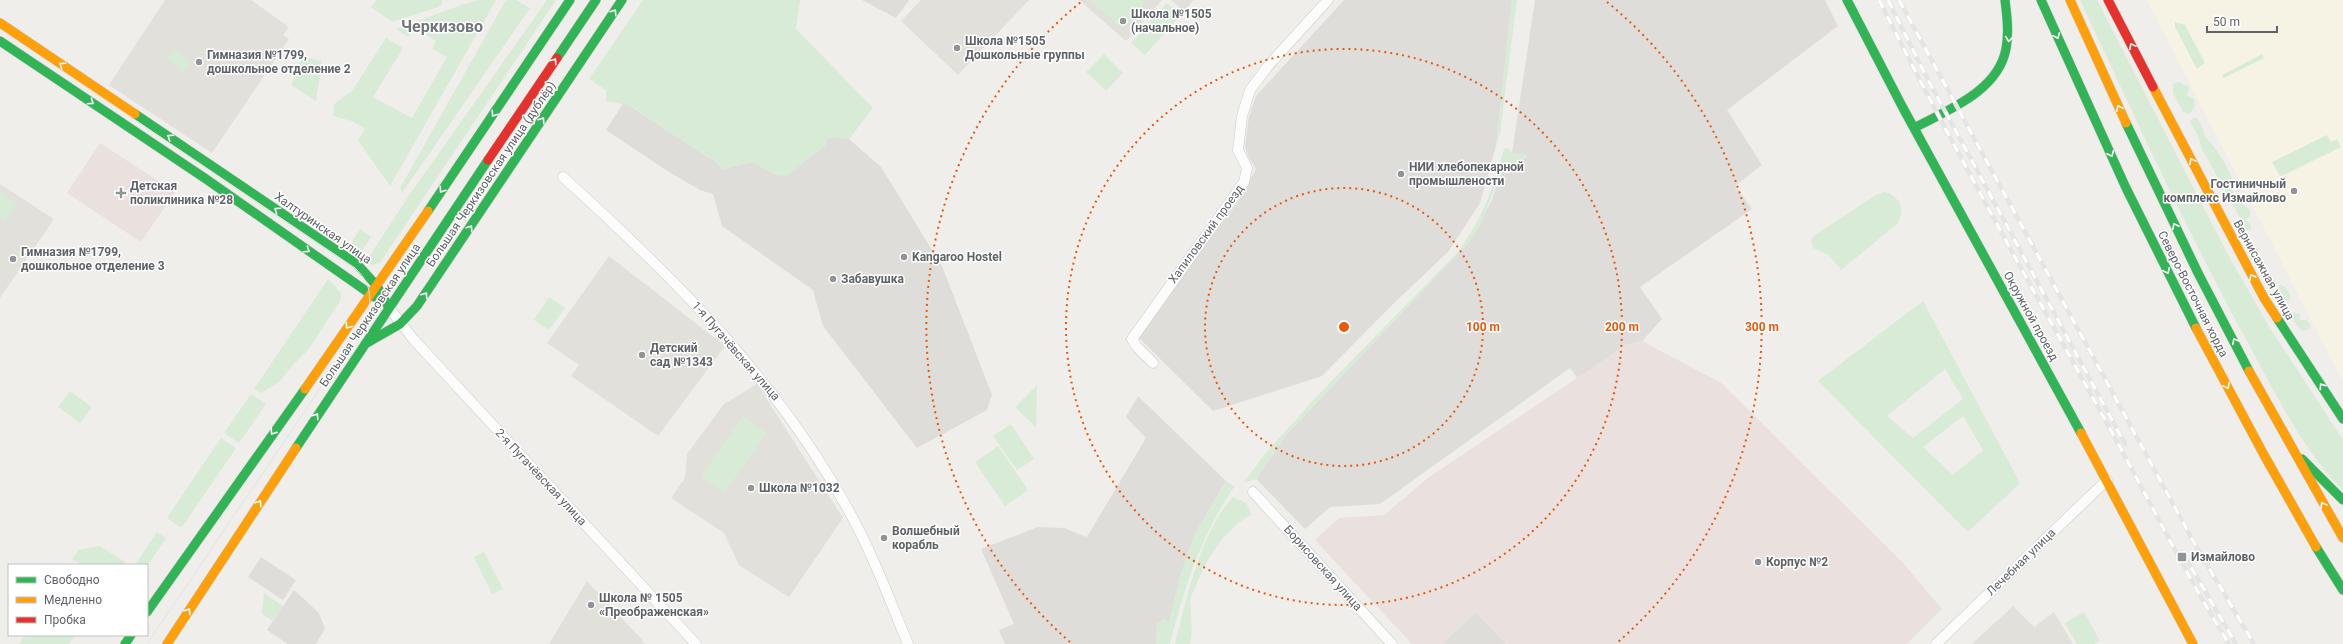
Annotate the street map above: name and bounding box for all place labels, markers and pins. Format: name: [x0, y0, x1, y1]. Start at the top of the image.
place label: Школа №1505 (начальное): [1131, 7, 1212, 35]
marker: Школа №1505 (начальное): [1118, 16, 1128, 26]
place label: Школа №1505 Дошкольные группы: [965, 34, 1085, 62]
marker: Школа №1505 Дошкольные группы: [952, 43, 962, 53]
place label: Гимназия №1799, дошкольное отделение 2: [207, 48, 351, 76]
marker: Гимназия №1799, дошкольное отделение 2: [194, 57, 204, 67]
place label: НИИ хлебопекарной промышлености: [1409, 160, 1524, 188]
marker: НИИ хлебопекарной промышлености: [1396, 169, 1406, 179]
place label: Гостиничный комплекс Измайлово: [2164, 177, 2286, 205]
place label: Детская поликлиника №28: [130, 179, 233, 207]
marker: Гостиничный комплекс Измайлово: [2289, 186, 2299, 196]
marker: Детская поликлиника №28: [115, 187, 127, 199]
place label: Гимназия №1799, дошкольное отделение 3: [21, 245, 165, 273]
place label: Kangaroo Hostel: [912, 250, 1002, 264]
marker: Kangaroo Hostel: [899, 252, 909, 262]
marker: Гимназия №1799, дошкольное отделение 3: [8, 254, 18, 264]
place label: Забавушка: [841, 272, 905, 286]
marker: Забавушка: [828, 274, 838, 284]
centre of rings: [1337, 320, 1351, 334]
place label: Детский сад №1343: [650, 341, 713, 369]
marker: Детский сад №1343: [637, 350, 647, 360]
place label: Школа №1032: [759, 481, 840, 495]
marker: Школа №1032: [746, 483, 756, 493]
place label: Волшебный корабль: [892, 524, 960, 552]
marker: Волшебный корабль: [879, 533, 889, 543]
place label: Измайлово: [2191, 550, 2255, 564]
marker: Измайлово: [2176, 551, 2188, 563]
place label: Корпус №2: [1766, 555, 1828, 569]
marker: Корпус №2: [1753, 557, 1763, 567]
place label: Школа № 1505 «Преображенская»: [599, 591, 709, 619]
marker: Школа № 1505 «Преображенская»: [586, 600, 596, 610]

